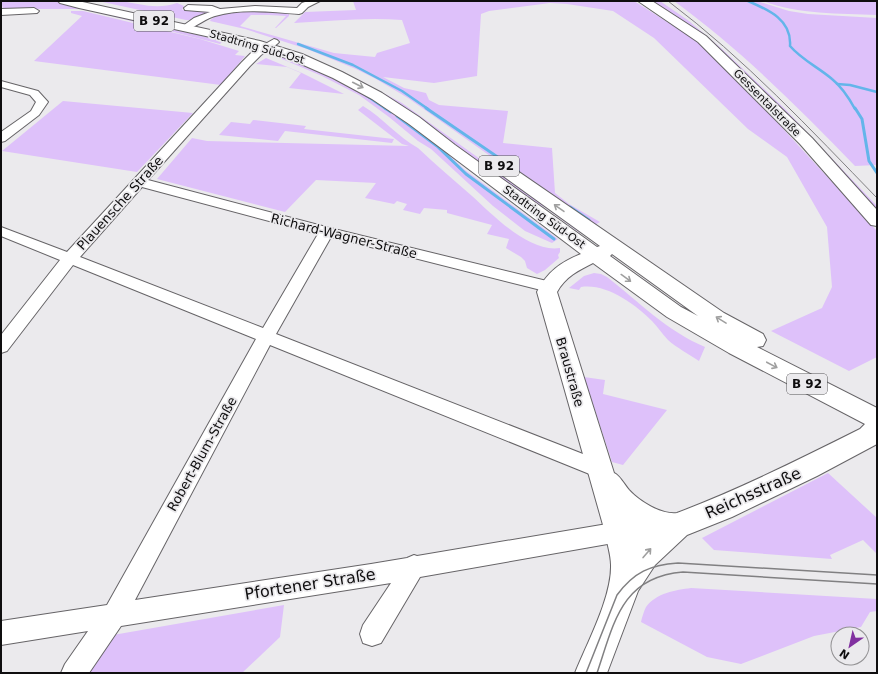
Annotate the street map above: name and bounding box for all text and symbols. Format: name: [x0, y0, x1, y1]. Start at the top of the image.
road number: B 92: [134, 11, 174, 31]
street label: Stadtring Süd-Ost: [208, 27, 307, 67]
street label: Gessentalstraße: [731, 67, 803, 139]
one-way arrow: [352, 82, 364, 89]
street label: Plauensche Straße: [74, 153, 166, 253]
road number: B 92: [479, 156, 519, 176]
street label: Stadtring Süd-Ost: [500, 183, 588, 252]
one-way arrow: [554, 204, 565, 212]
street label: Richard-Wagner-Straße: [269, 211, 419, 261]
one-way arrow: [621, 274, 632, 282]
one-way arrow: [715, 316, 726, 325]
street label: Braustraße: [553, 335, 587, 409]
one-way arrow: [766, 362, 778, 369]
road number: B 92: [787, 374, 827, 394]
street label: Robert-Blum-Straße: [164, 394, 240, 514]
street label: Reichsstraße: [702, 463, 804, 523]
one-way arrow: [643, 548, 652, 558]
street label: Pfortener Straße: [243, 564, 377, 604]
north arrow: [830, 626, 870, 666]
text: N: [837, 646, 852, 662]

